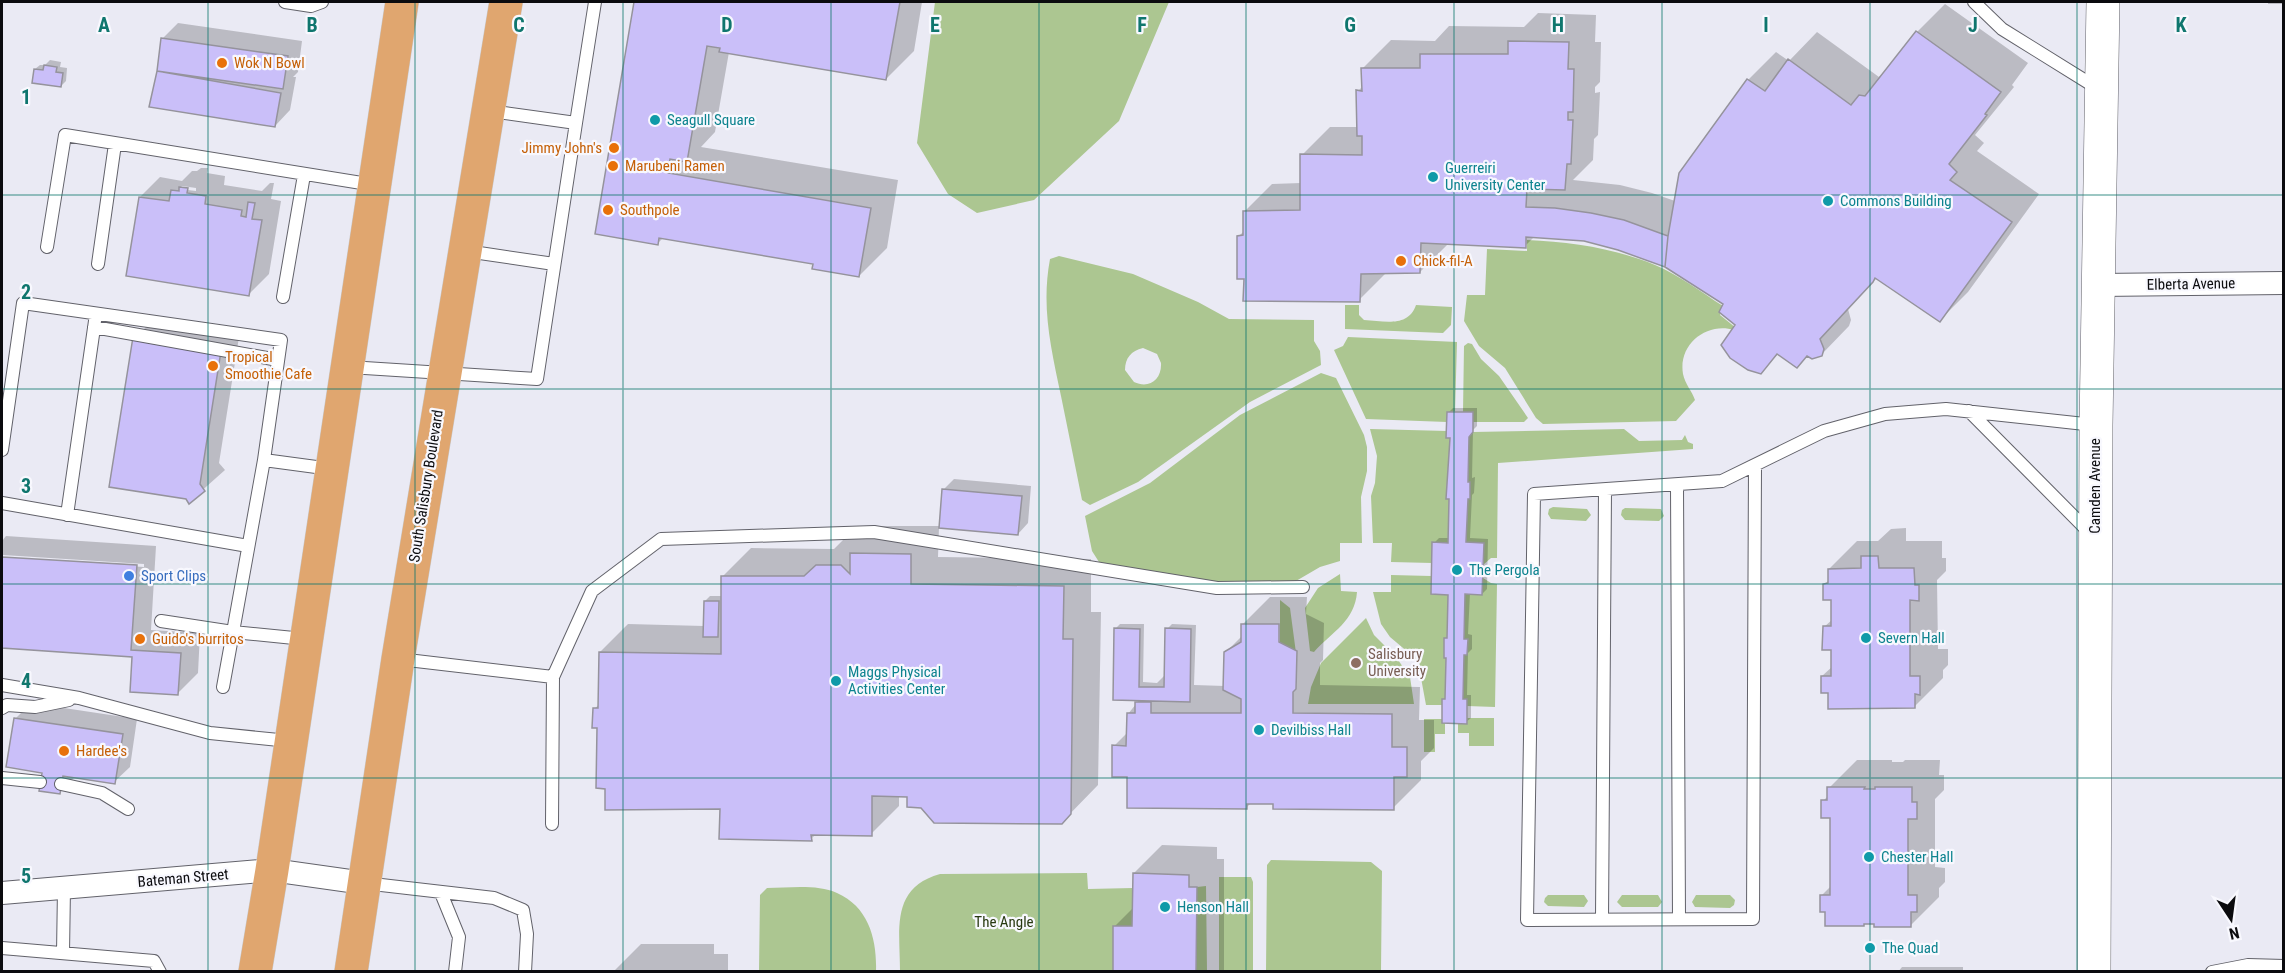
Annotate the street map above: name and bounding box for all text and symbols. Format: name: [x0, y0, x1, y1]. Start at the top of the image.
text: A: [98, 13, 110, 37]
text: B: [306, 13, 318, 37]
text: C: [513, 13, 525, 37]
text: D: [721, 13, 733, 37]
text: E: [930, 13, 940, 37]
text: F: [1137, 13, 1147, 37]
text: G: [1344, 13, 1356, 37]
text: H: [1552, 13, 1564, 37]
text: I: [1763, 13, 1769, 37]
text: J: [1968, 13, 1978, 37]
text: K: [2175, 13, 2187, 37]
place label: Wok N Bowl: [234, 54, 305, 72]
marker: Wok N Bowl: [215, 56, 229, 70]
text: 1: [21, 85, 31, 109]
place label: Seagull Square: [667, 111, 755, 129]
marker: Seagull Square: [648, 113, 662, 127]
place label: Jimmy John's: [522, 139, 602, 157]
marker: Jimmy John's: [607, 141, 621, 155]
place label: Marubeni Ramen: [625, 157, 725, 175]
marker: Marubeni Ramen: [606, 159, 620, 173]
place label: Guerreiri University Center: [1445, 159, 1546, 194]
marker: Guerreiri University Center: [1426, 170, 1440, 184]
place label: Commons Building: [1840, 192, 1952, 210]
marker: Commons Building: [1821, 194, 1835, 208]
place label: Southpole: [620, 201, 680, 219]
marker: Southpole: [601, 203, 615, 217]
place label: Chick-fil-A: [1413, 252, 1473, 270]
marker: Chick-fil-A: [1394, 254, 1408, 268]
street label: Elberta Avenue: [2147, 274, 2235, 294]
text: 2: [21, 280, 31, 304]
place label: Tropical Smoothie Cafe: [225, 348, 312, 383]
marker: Tropical Smoothie Cafe: [206, 359, 220, 373]
street label: South Salisbury Boulevard: [405, 408, 447, 564]
street label: Camden Avenue: [2086, 438, 2104, 534]
text: 3: [21, 474, 31, 498]
place label: The Pergola: [1469, 561, 1540, 579]
marker: The Pergola: [1450, 563, 1464, 577]
place label: Sport Clips: [141, 567, 206, 585]
marker: Sport Clips: [122, 569, 136, 583]
place label: Severn Hall: [1878, 629, 1945, 647]
place label: Guido's burritos: [152, 630, 244, 648]
marker: Severn Hall: [1859, 631, 1873, 645]
marker: Guido's burritos: [133, 632, 147, 646]
place label: Salisbury University: [1368, 645, 1426, 680]
marker: Salisbury University: [1349, 656, 1363, 670]
place label: Maggs Physical Activities Center: [848, 663, 946, 698]
text: 4: [21, 669, 31, 693]
marker: Maggs Physical Activities Center: [829, 674, 843, 688]
place label: Devilbiss Hall: [1271, 721, 1351, 739]
marker: Devilbiss Hall: [1252, 723, 1266, 737]
place label: Hardee's: [76, 742, 127, 760]
marker: Hardee's: [57, 744, 71, 758]
place label: Chester Hall: [1881, 848, 1953, 866]
marker: Chester Hall: [1862, 850, 1876, 864]
text: 5: [21, 864, 31, 888]
street label: Bateman Street: [137, 865, 229, 891]
north arrow: [2201, 889, 2261, 949]
place label: Henson Hall: [1177, 898, 1249, 916]
marker: Henson Hall: [1158, 900, 1172, 914]
park label: The Angle: [974, 913, 1034, 931]
text: N: [2227, 923, 2241, 943]
place label: The Quad: [1882, 939, 1938, 957]
marker: The Quad: [1863, 941, 1877, 955]

